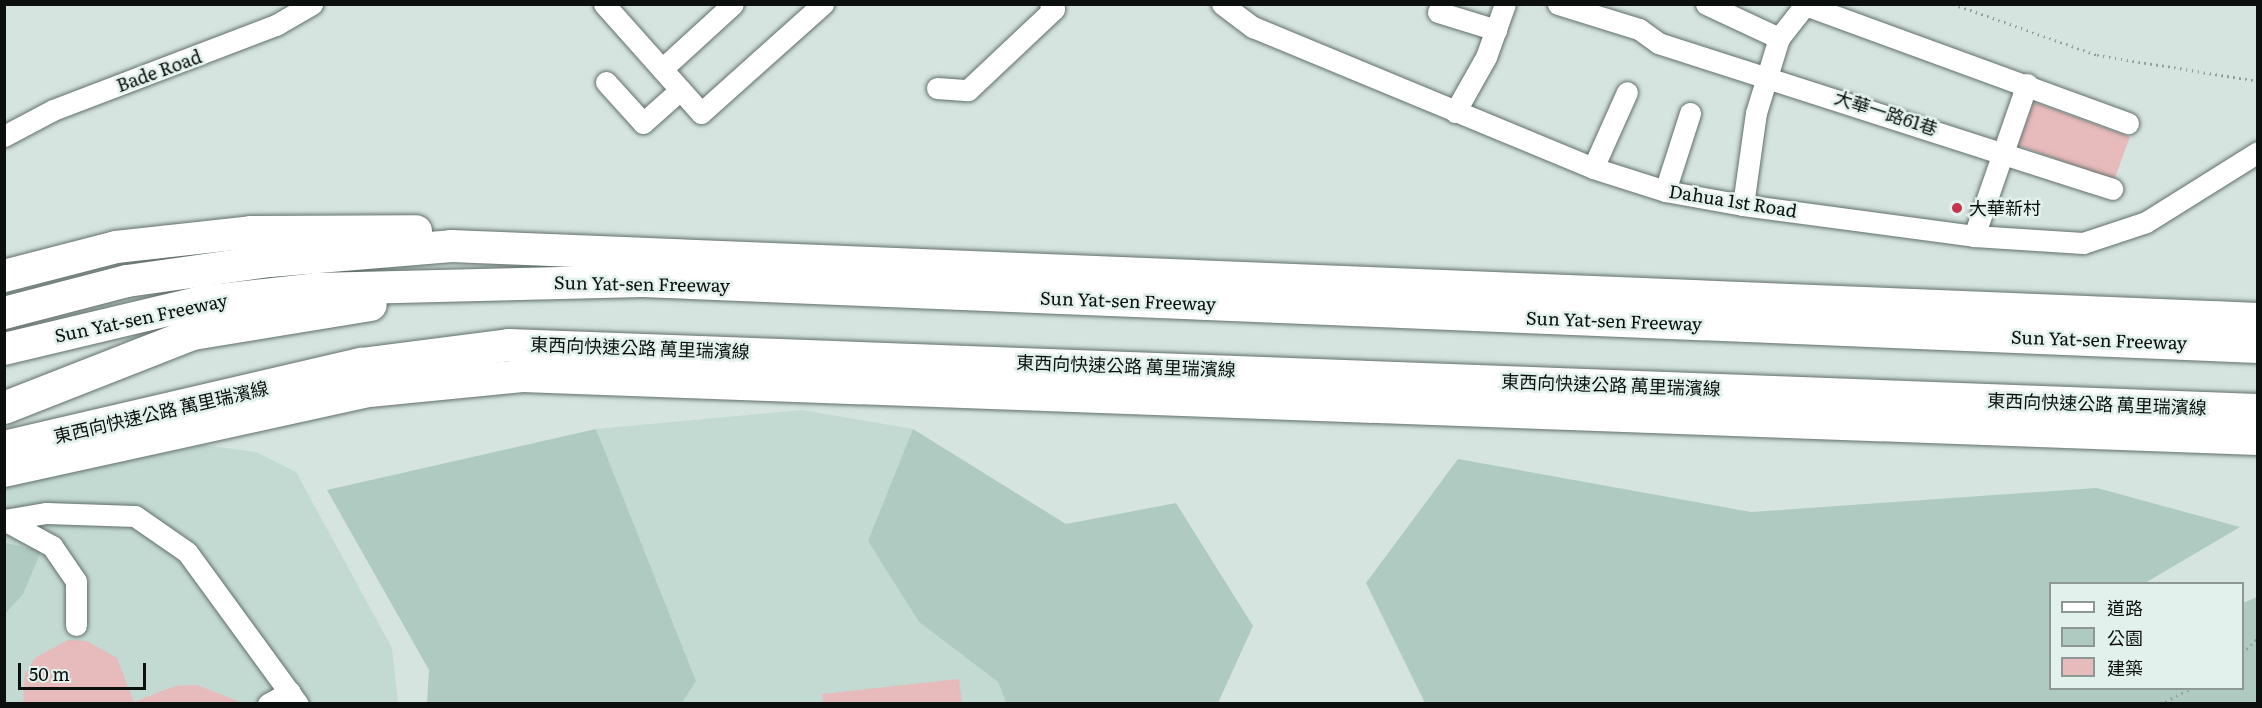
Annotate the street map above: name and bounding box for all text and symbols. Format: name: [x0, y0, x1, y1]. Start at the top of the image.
street label: Bade Road: [114, 46, 204, 96]
street label: 大華一路61巷: [1832, 86, 1940, 140]
street label: Dahua 1st Road: [1667, 180, 1799, 222]
place label: 大華新村: [1969, 197, 2041, 219]
marker: 大華新村: [1950, 201, 1964, 215]
street label: Sun Yat-sen Freeway: [554, 272, 730, 296]
street label: Sun Yat-sen Freeway: [1040, 287, 1216, 315]
street label: Sun Yat-sen Freeway: [53, 289, 229, 347]
street label: Sun Yat-sen Freeway: [1526, 307, 1702, 335]
street label: Sun Yat-sen Freeway: [2011, 326, 2187, 354]
street label: 東西向快速公路 萬里瑞濱線: [530, 333, 750, 363]
street label: 東西向快速公路 萬里瑞濱線: [1016, 351, 1236, 381]
street label: 東西向快速公路 萬里瑞濱線: [1501, 370, 1721, 400]
street label: 東西向快速公路 萬里瑞濱線: [52, 377, 270, 447]
street label: 東西向快速公路 萬里瑞濱線: [1987, 389, 2207, 419]
legend: [2049, 582, 2244, 690]
text: 道路: [2107, 594, 2143, 621]
text: 公園: [2107, 624, 2143, 651]
scale bar: [21, 651, 148, 689]
text: 建築: [2107, 654, 2143, 681]
text: 50 m: [29, 660, 70, 687]

